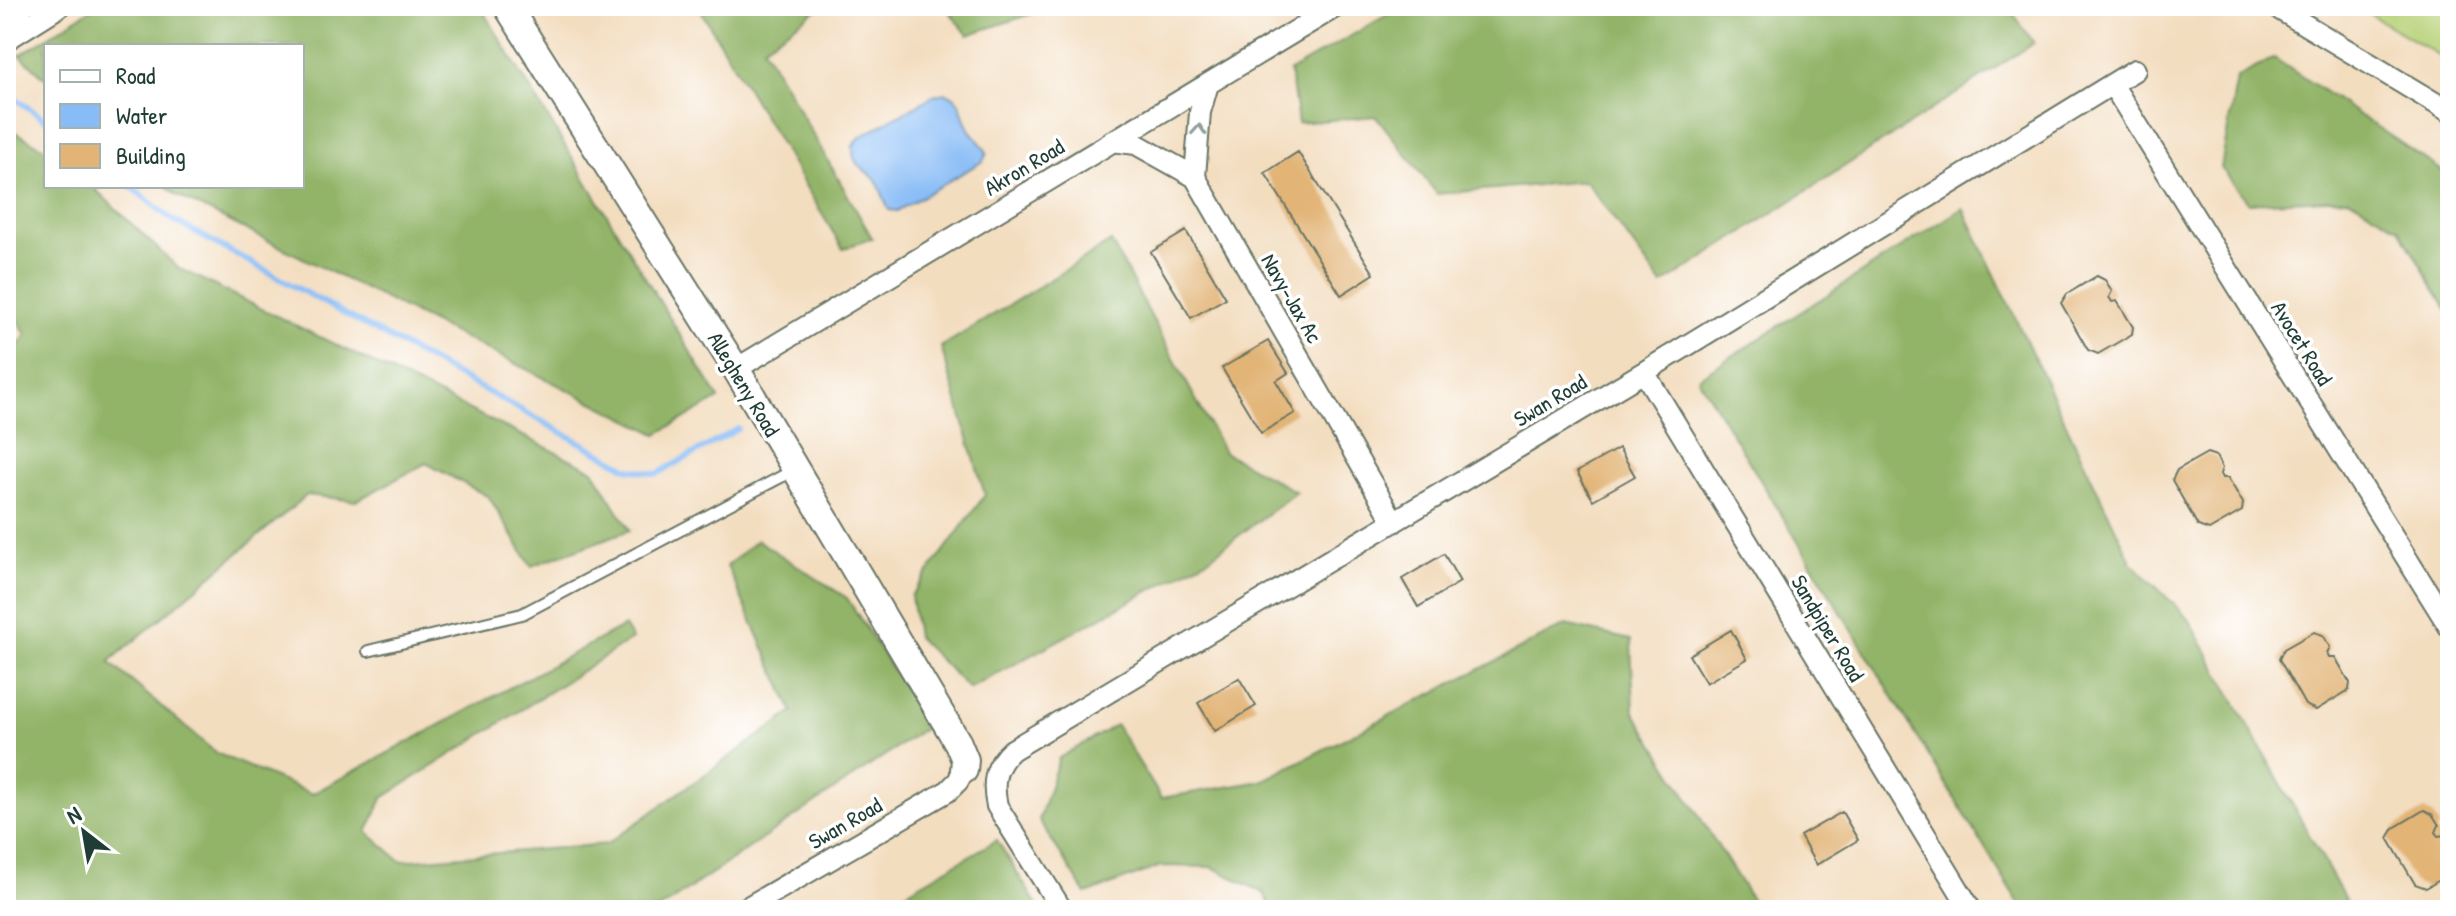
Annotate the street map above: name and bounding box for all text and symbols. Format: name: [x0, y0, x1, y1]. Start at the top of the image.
legend: [44, 44, 304, 188]
text: Road: [116, 59, 155, 91]
text: Water: [116, 99, 167, 131]
one-way arrow: [1190, 123, 1207, 136]
street label: Akron Road: [978, 131, 1070, 203]
text: Building: [116, 139, 186, 171]
street label: Navy-Jax Ac: [1254, 248, 1330, 348]
street label: Avocet Road: [2264, 295, 2340, 391]
street label: Allegheny Road: [701, 326, 787, 442]
street label: Swan Road: [1508, 366, 1592, 433]
street label: Sandpiper Road: [1784, 569, 1872, 687]
street label: Swan Road: [803, 790, 887, 856]
north arrow: [44, 792, 124, 872]
text: N: [61, 799, 87, 831]

